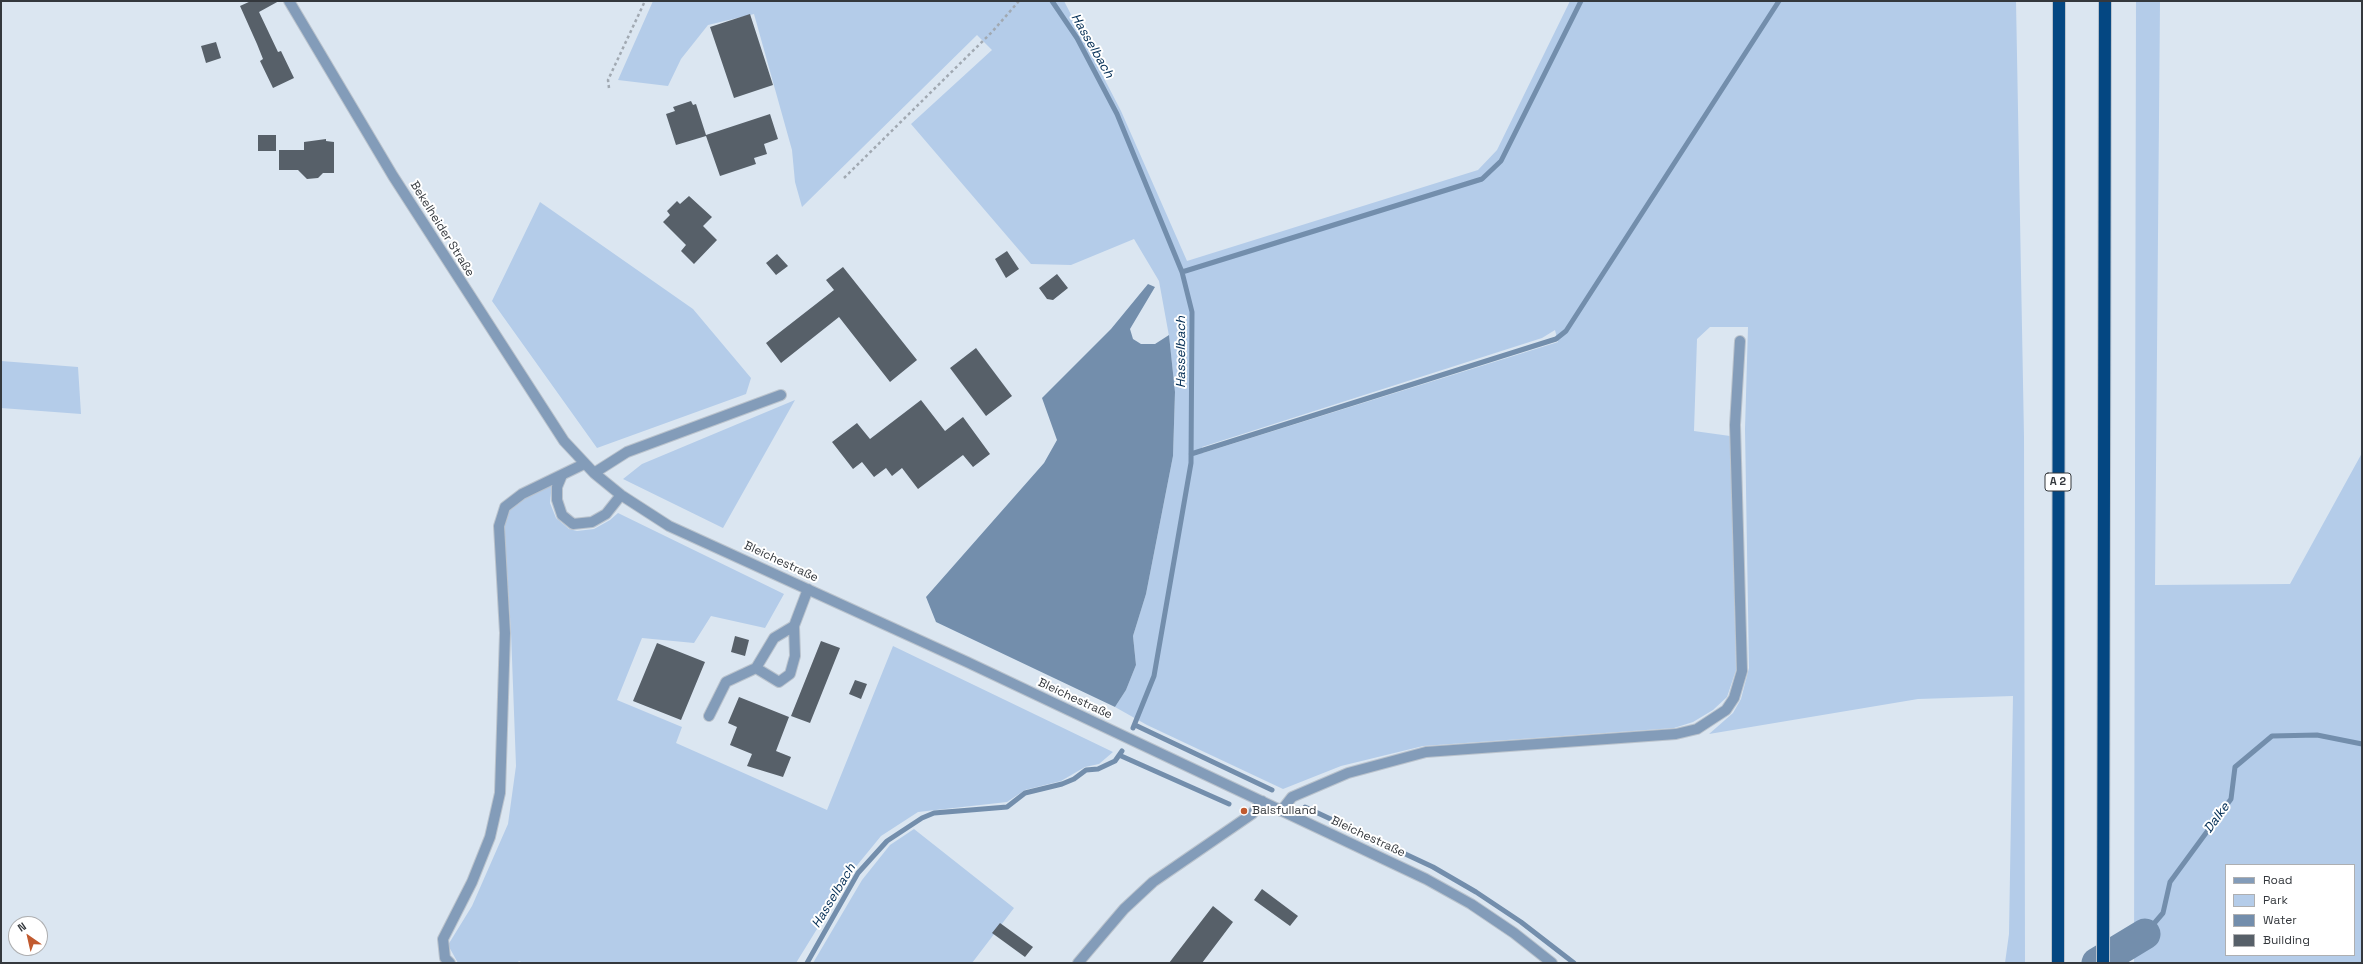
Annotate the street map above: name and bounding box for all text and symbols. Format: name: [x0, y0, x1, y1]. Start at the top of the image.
water label: Hasselbach: [1067, 11, 1117, 81]
street label: Bekelheider Straße: [407, 179, 477, 279]
water label: Hasselbach: [1173, 316, 1189, 388]
road number: A 2: [2045, 473, 2071, 491]
street label: Bleichestraße: [742, 539, 820, 585]
street label: Bleichestraße: [1036, 676, 1114, 722]
water label: Dalke: [2201, 800, 2233, 836]
place label: Balsfulland: [1252, 804, 1316, 818]
marker: Balsfulland: [1239, 806, 1249, 816]
street label: Bleichestraße: [1329, 814, 1407, 860]
water label: Hasselbach: [809, 861, 859, 931]
legend: [2225, 864, 2355, 956]
text: Road: [2263, 872, 2292, 888]
text: Park: [2263, 892, 2288, 908]
text: Water: [2263, 912, 2297, 928]
north arrow: [8, 916, 48, 956]
text: N: [15, 919, 29, 935]
text: Building: [2263, 932, 2310, 948]

